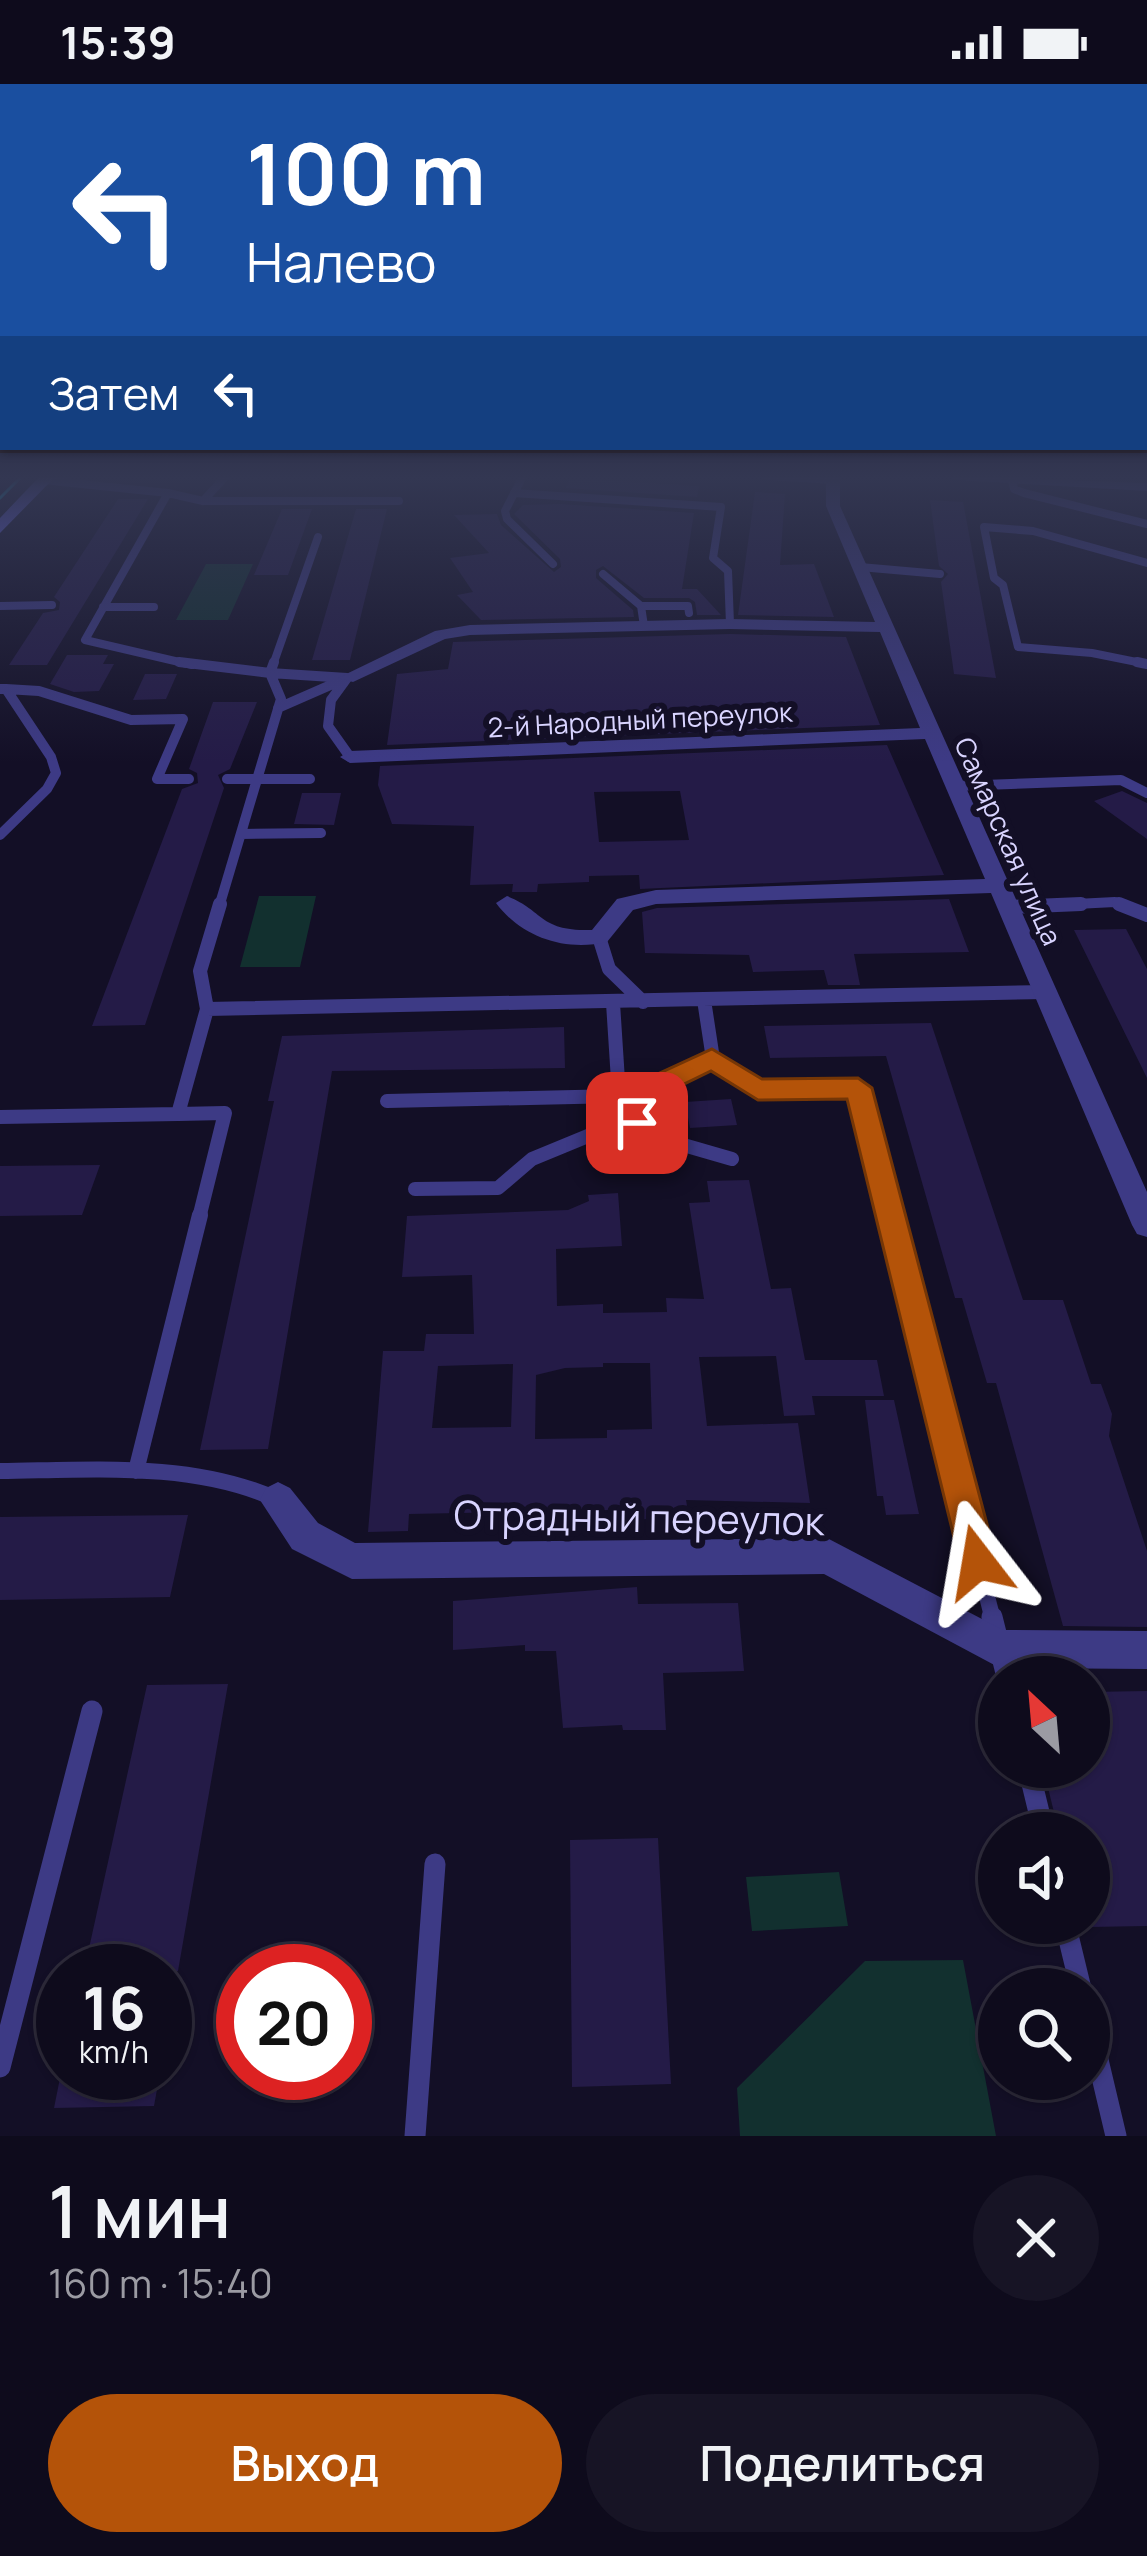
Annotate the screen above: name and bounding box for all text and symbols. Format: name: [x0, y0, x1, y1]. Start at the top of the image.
text: 15:39: [60, 11, 176, 73]
text: 100 m: [246, 115, 486, 230]
icon: left: [48, 132, 204, 288]
text: Налево: [246, 224, 436, 298]
icon: left: [203, 360, 269, 426]
text: Затем: [48, 362, 179, 424]
street label: 2-й Народный переулок: [487, 693, 794, 745]
street label: Самарская улица: [947, 731, 1071, 951]
pin: [586, 1072, 688, 1174]
icon: arrive: [604, 1090, 670, 1156]
street label: Отрадный переулок: [453, 1487, 826, 1547]
position arrow: [915, 1499, 1041, 1625]
north arrow: [978, 1656, 1110, 1788]
map controls: [978, 1656, 1110, 2100]
button: sound: [978, 1812, 1110, 1944]
speed limit sign: 20: [216, 1944, 372, 2100]
text: 16: [82, 1966, 146, 2048]
button: search: [978, 1968, 1110, 2100]
text: km/h: [79, 2031, 149, 2072]
text: 1 мин: [48, 2161, 231, 2260]
button: close: [973, 2175, 1099, 2301]
text: 160 m · 15:40: [48, 2256, 273, 2310]
button: Выход: [48, 2394, 562, 2532]
button: Поделиться: [586, 2394, 1099, 2532]

